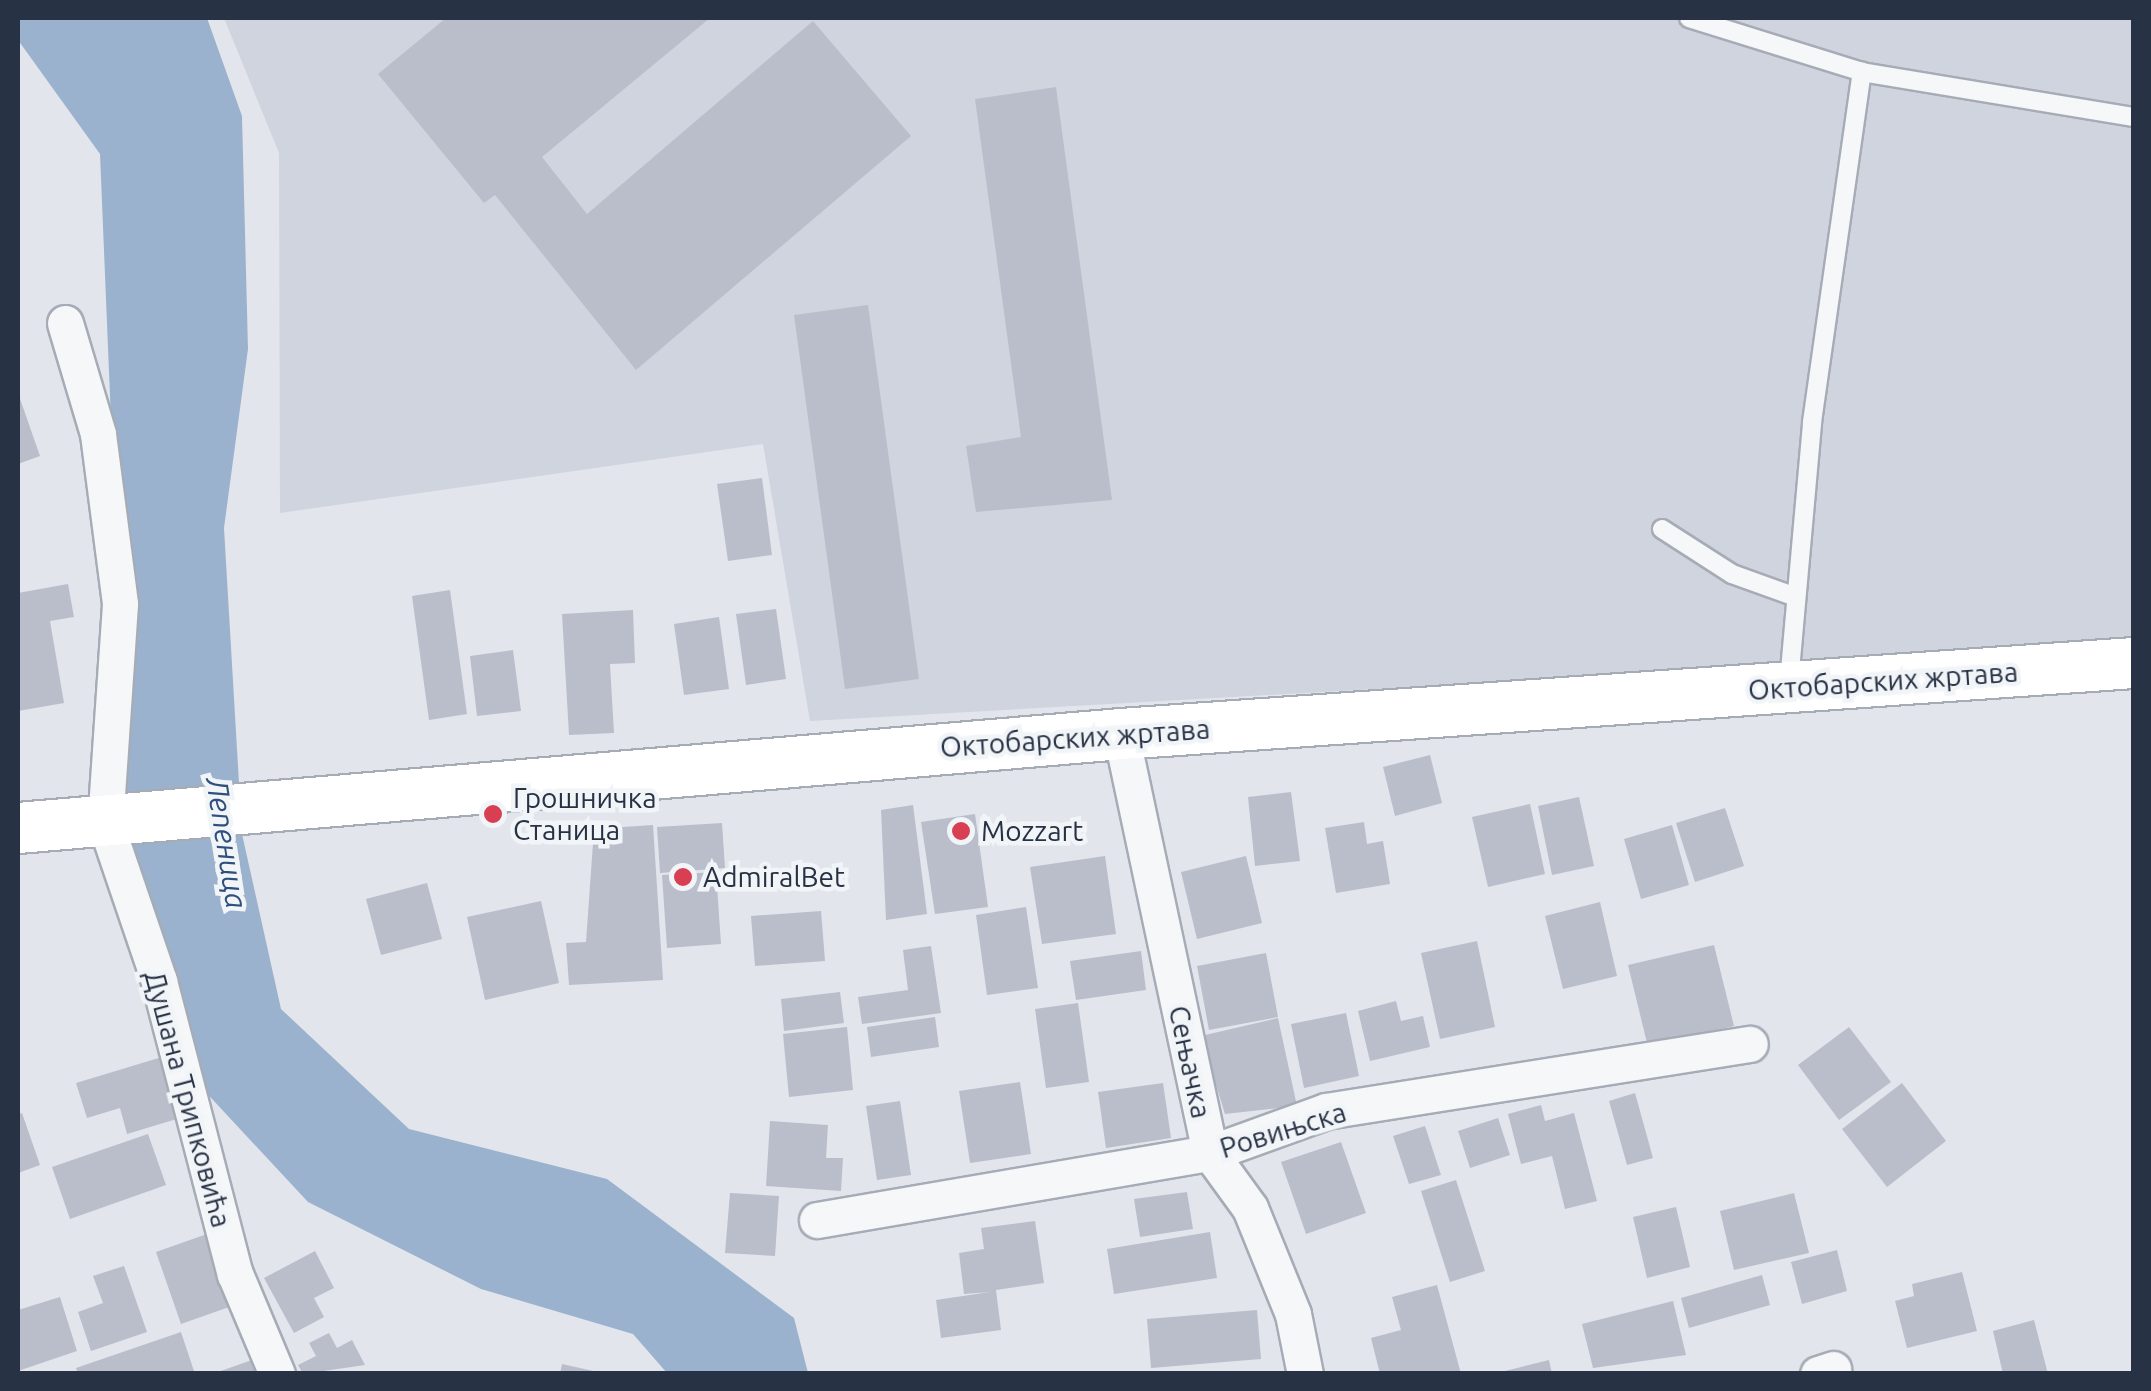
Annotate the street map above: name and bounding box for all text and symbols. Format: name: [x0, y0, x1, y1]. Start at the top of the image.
street label: Октобарских жртава: [1747, 655, 2019, 707]
street label: Октобарских жртава: [939, 712, 1211, 764]
water label: Лепеница: [199, 775, 255, 911]
place label: Грошничка Станица: [513, 781, 657, 847]
marker: Грошничка Станица: [482, 803, 504, 825]
place label: Mozzart: [981, 814, 1083, 848]
marker: Mozzart: [950, 820, 972, 842]
place label: AdmiralBet: [703, 860, 845, 894]
marker: AdmiralBet: [672, 866, 694, 888]
street label: Душана Трипковића: [138, 967, 238, 1231]
street label: Сењачка: [1162, 1003, 1218, 1121]
street label: Ровињска: [1216, 1095, 1350, 1165]

